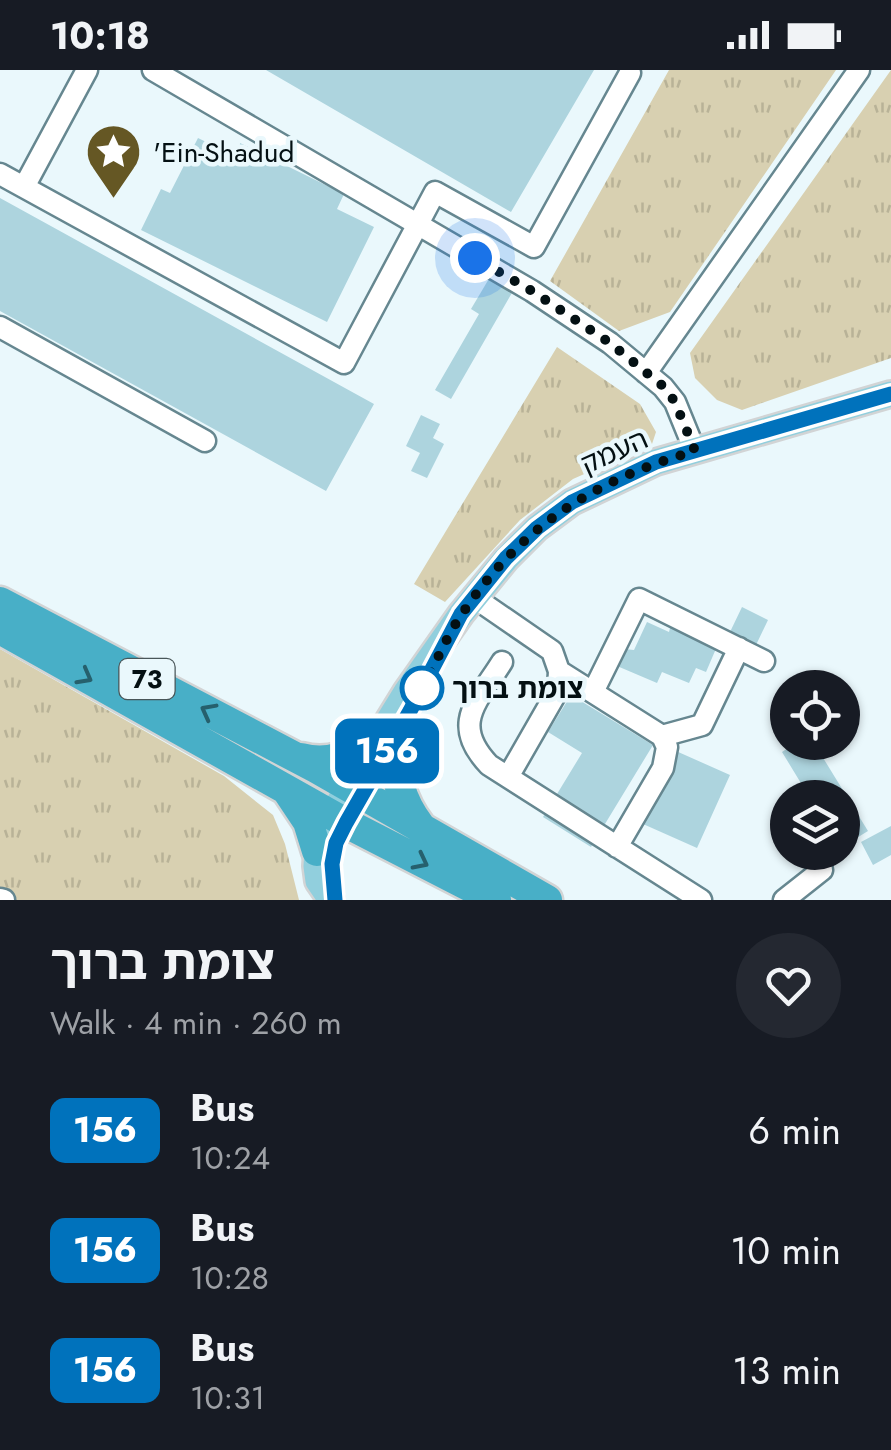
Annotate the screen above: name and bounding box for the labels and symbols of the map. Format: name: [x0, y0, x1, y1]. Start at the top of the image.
place icon: 'Ein-Shadud: [84, 122, 144, 201]
place label: 'Ein-Shadud: [153, 132, 294, 173]
your location: [450, 233, 500, 283]
street label: העמק: [574, 418, 655, 484]
road number: 73: [120, 659, 174, 699]
one-way arrow: [74, 664, 92, 684]
marker: צומת ברוך: [401, 667, 443, 709]
place label: צומת ברוך: [452, 668, 583, 709]
one-way arrow: [201, 704, 219, 724]
line badge: 156: [330, 718, 444, 784]
one-way arrow: [410, 850, 428, 869]

